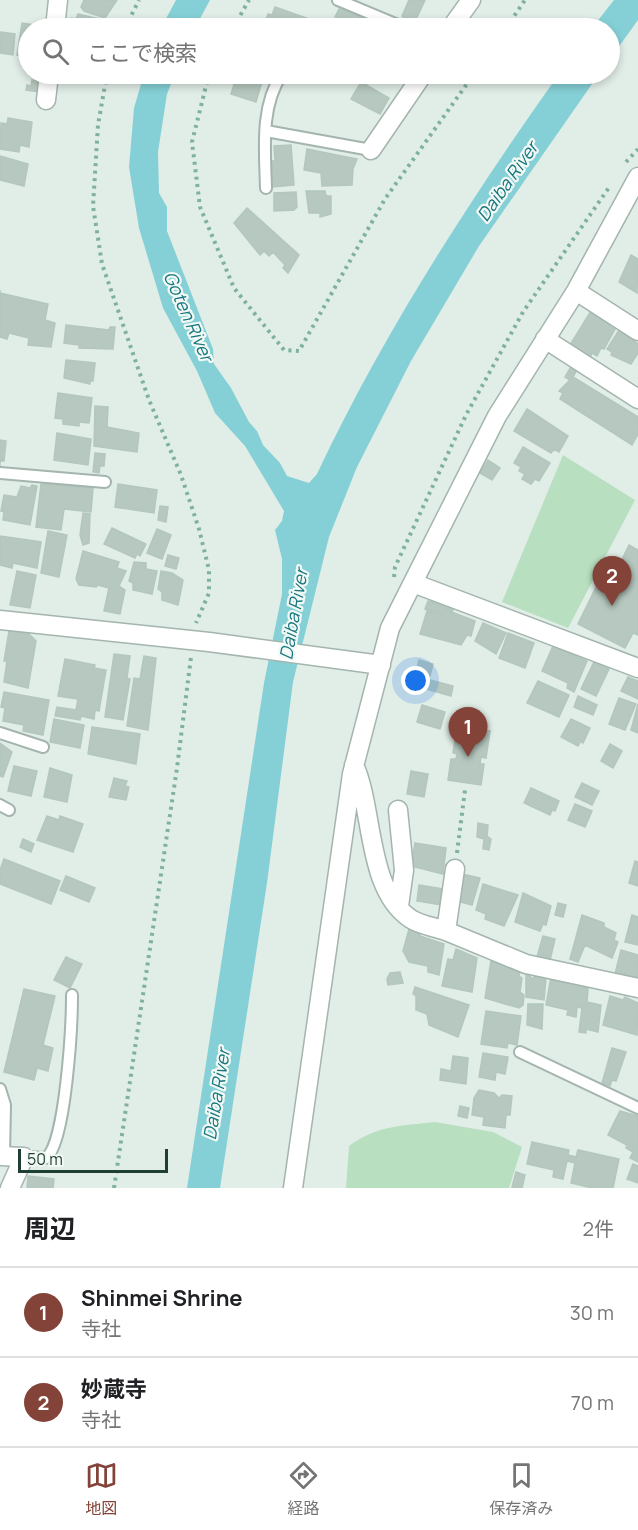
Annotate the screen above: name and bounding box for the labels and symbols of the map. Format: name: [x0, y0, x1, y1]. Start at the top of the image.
water label: Daiba River: [471, 134, 545, 226]
water label: Goten River: [158, 267, 221, 367]
pin: 2: [592, 556, 632, 606]
water label: Daiba River: [273, 564, 313, 661]
your location: [401, 666, 430, 695]
pin: 1: [448, 708, 488, 757]
water label: Daiba River: [197, 1044, 235, 1141]
scale bar: [18, 1146, 168, 1174]

